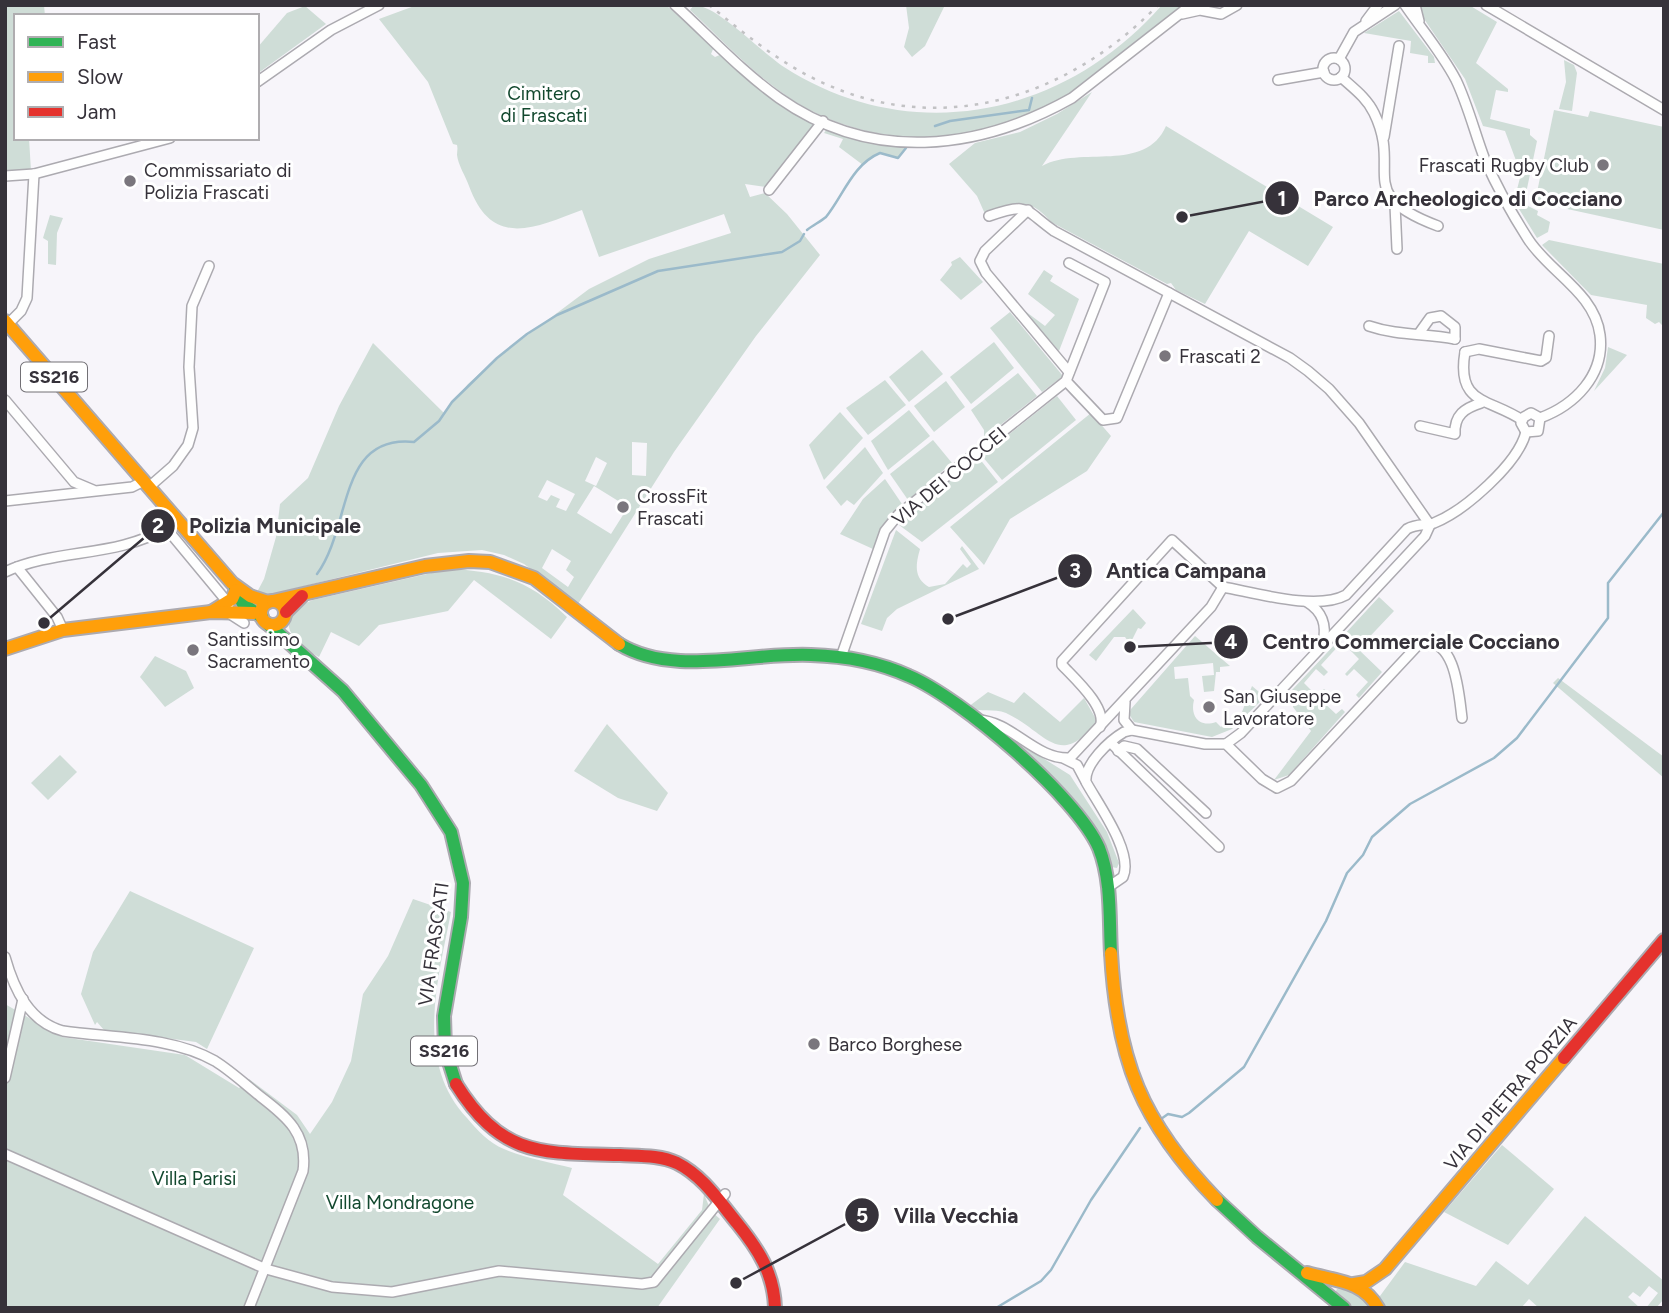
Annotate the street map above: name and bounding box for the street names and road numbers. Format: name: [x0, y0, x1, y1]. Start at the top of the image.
road number: SS216: [21, 362, 87, 391]
street label: VIA DEI COCCEI: [887, 422, 1011, 531]
street label: VIA FRASCATI: [413, 881, 454, 1007]
street label: VIA DI PIETRA PORZIA: [1439, 1012, 1582, 1175]
road number: SS216: [411, 1036, 477, 1066]

